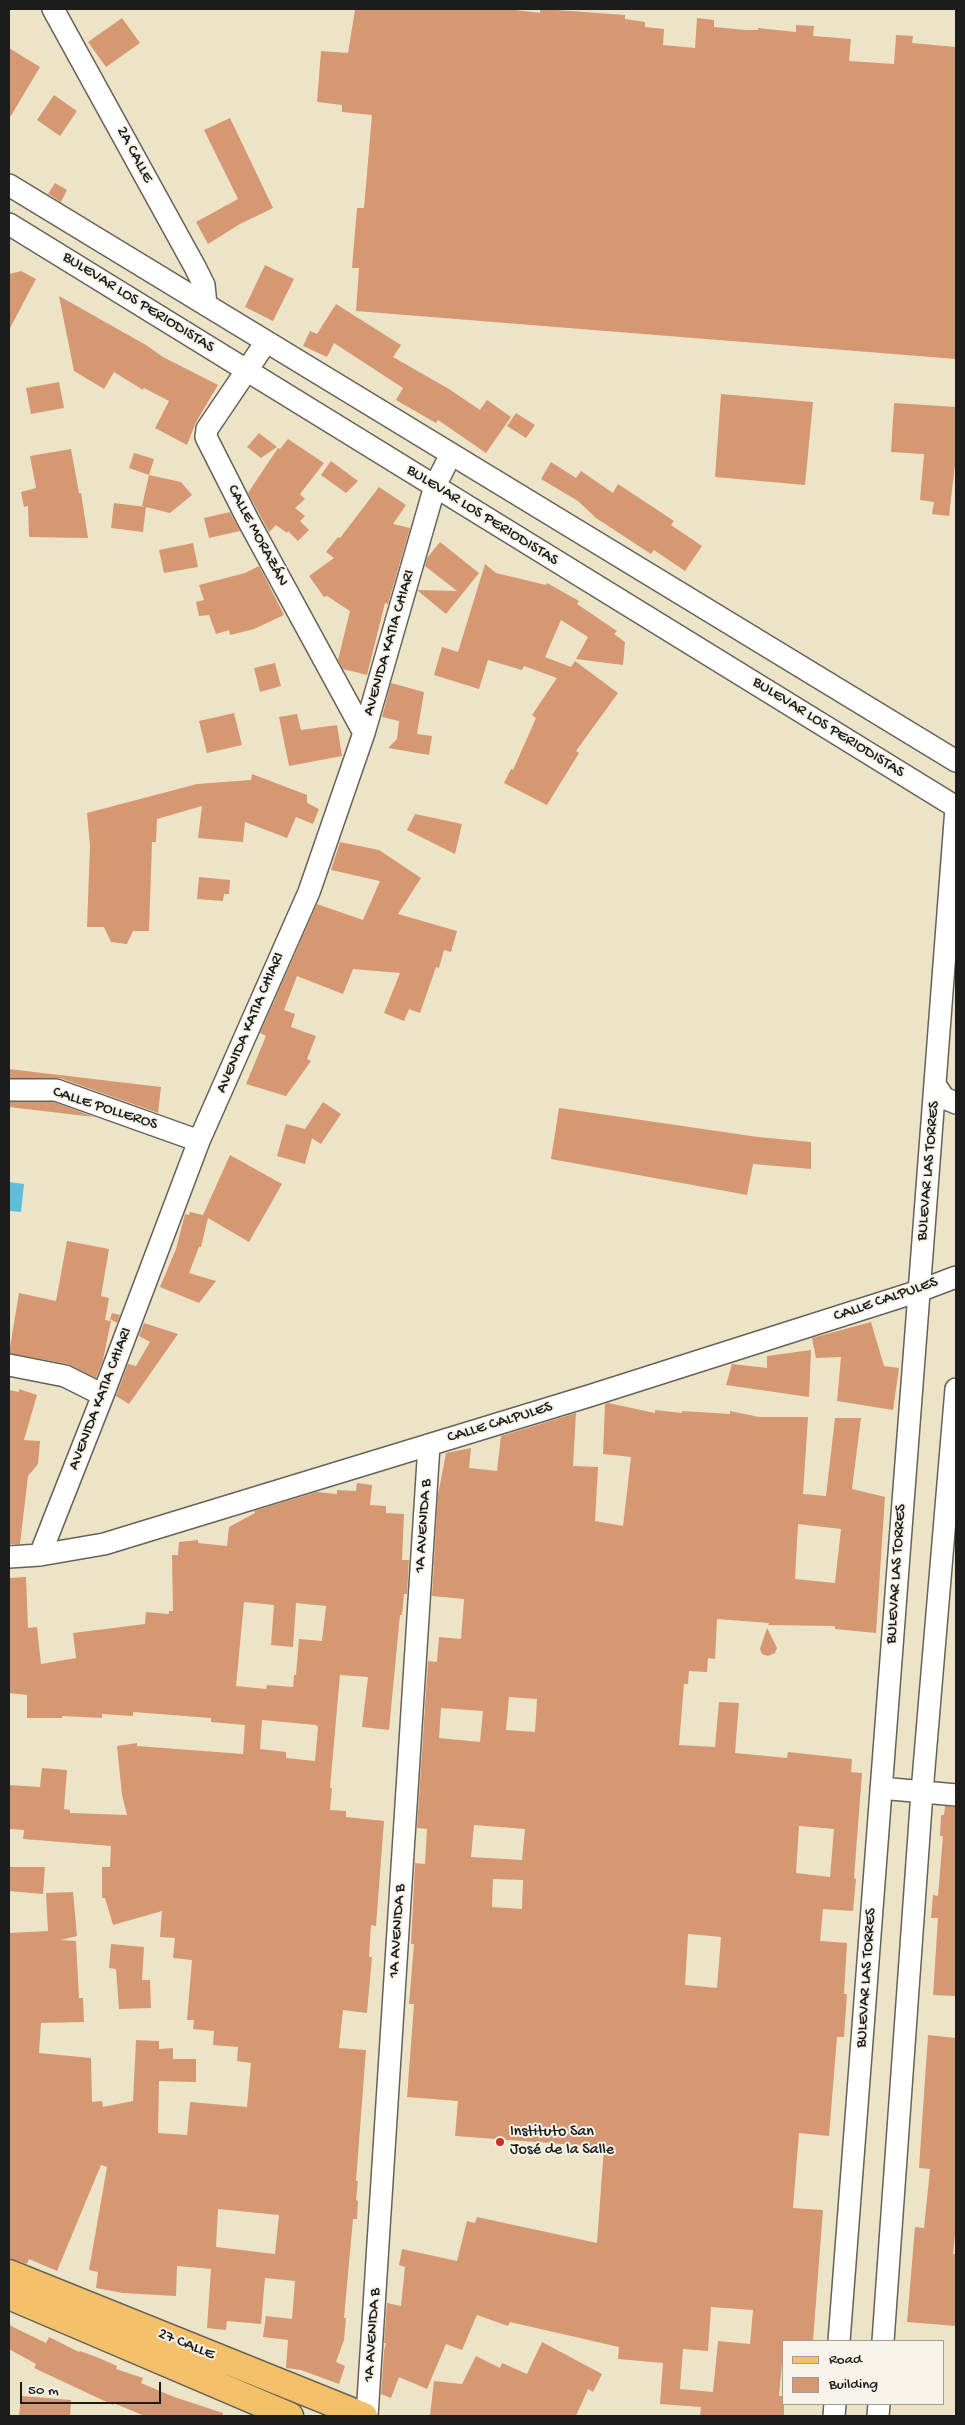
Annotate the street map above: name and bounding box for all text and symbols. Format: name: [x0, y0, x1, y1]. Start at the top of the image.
street label: 2A CALLE: [111, 124, 157, 186]
street label: BULEVAR LOS PERIODISTAS: [58, 248, 218, 358]
street label: BULEVAR LOS PERIODISTAS: [402, 461, 562, 571]
street label: CALLE MORAZÁN: [222, 482, 292, 590]
street label: AVENIDA KATIA CHIARI: [360, 568, 420, 718]
street label: BULEVAR LOS PERIODISTAS: [748, 673, 908, 783]
street label: AVENIDA KATIA CHIARI: [213, 950, 289, 1096]
street label: CALLE POLLEROS: [50, 1083, 160, 1135]
street label: BULEVAR LAS TORRES: [913, 1100, 945, 1242]
street label: CALLE CALPULES: [831, 1273, 941, 1327]
street label: AVENIDA KATIA CHIARI: [65, 1325, 137, 1473]
street label: CALLE CALPULES: [445, 1398, 555, 1448]
street label: 1A AVENIDA B: [411, 1478, 437, 1574]
street label: BULEVAR LAS TORRES: [883, 1503, 911, 1645]
street label: 1A AVENIDA B: [385, 1883, 411, 1979]
street label: BULEVAR LAS TORRES: [853, 1907, 881, 2049]
place label: Instituto San José de la Salle: [510, 2123, 614, 2161]
marker: Instituto San José de la Salle: [494, 2136, 506, 2148]
street label: 1A AVENIDA B: [360, 2287, 386, 2383]
street label: 27 CALLE: [155, 2325, 217, 2365]
legend: [782, 2340, 945, 2405]
text: Road: [829, 2351, 862, 2369]
scale bar: [22, 2372, 164, 2404]
text: Building: [829, 2376, 878, 2394]
text: 50 m: [28, 2382, 59, 2400]

